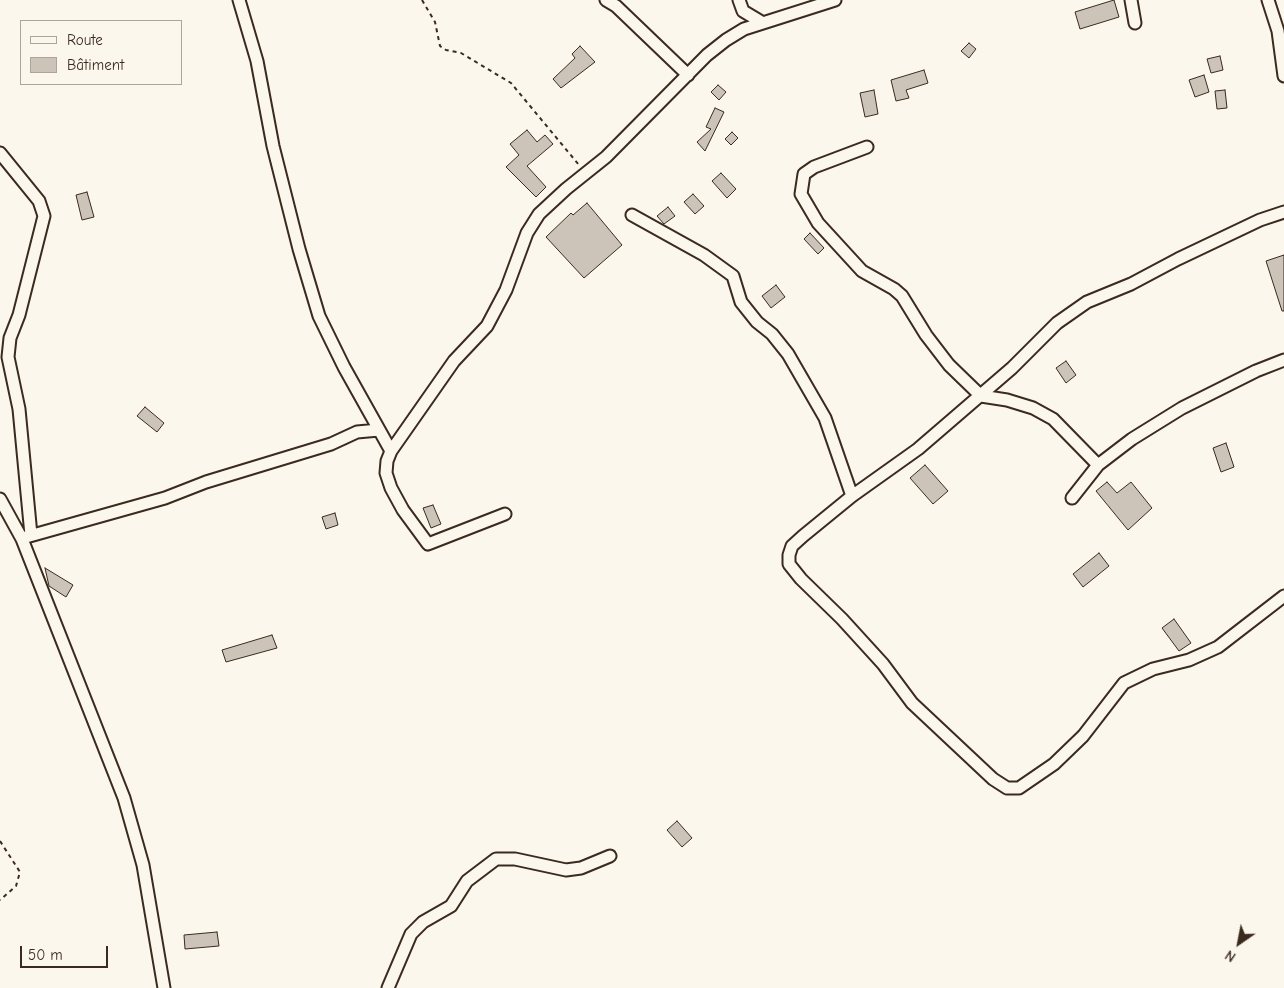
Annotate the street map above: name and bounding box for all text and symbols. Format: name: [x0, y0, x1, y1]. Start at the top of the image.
legend: [20, 20, 182, 85]
text: Route: [67, 31, 103, 49]
text: Bâtiment: [67, 56, 124, 74]
north arrow: [1214, 918, 1264, 968]
scale bar: [22, 936, 110, 968]
text: 50 m: [28, 946, 63, 964]
text: N: [1222, 946, 1239, 966]

